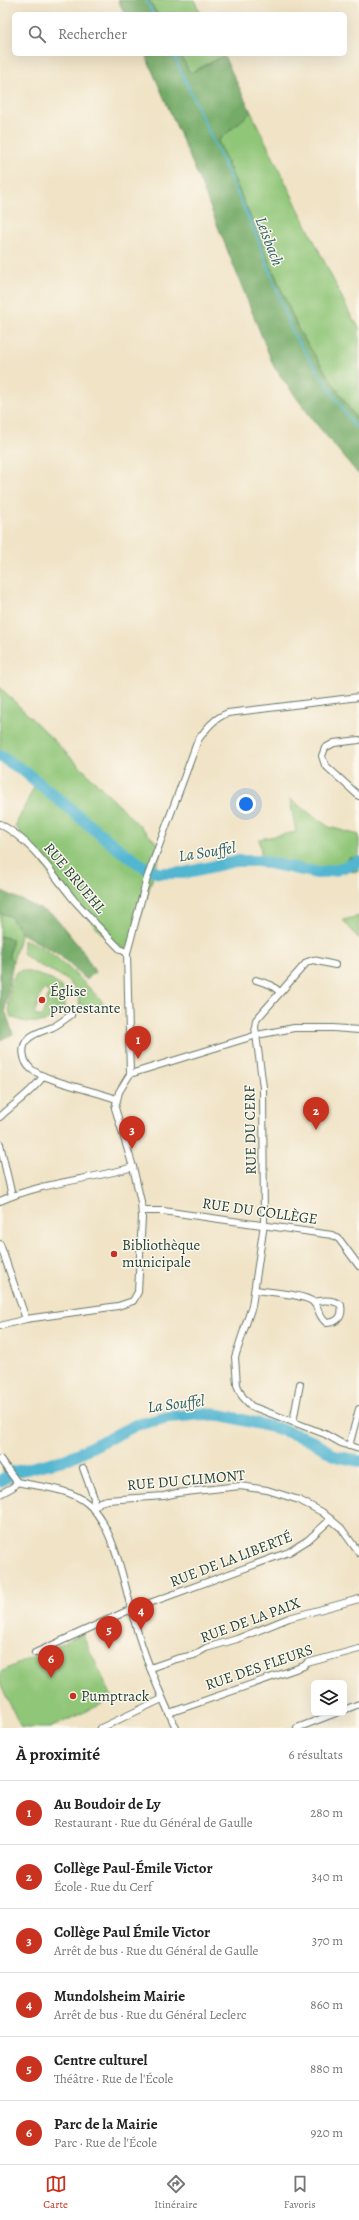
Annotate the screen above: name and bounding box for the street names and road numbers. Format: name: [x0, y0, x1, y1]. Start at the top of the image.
street label: RUE BRUEHL: [39, 838, 111, 918]
street label: RUE DU CERF: [239, 1085, 261, 1175]
street label: RUE DU COLLÈGE: [201, 1193, 319, 1229]
street label: RUE DU CLIMONT: [126, 1465, 247, 1495]
street label: RUE DE LA LIBERTÉ: [167, 1526, 295, 1592]
street label: RUE DE LA PAIX: [197, 1593, 303, 1647]
street label: RUE DES FLEURS: [203, 1639, 315, 1695]

